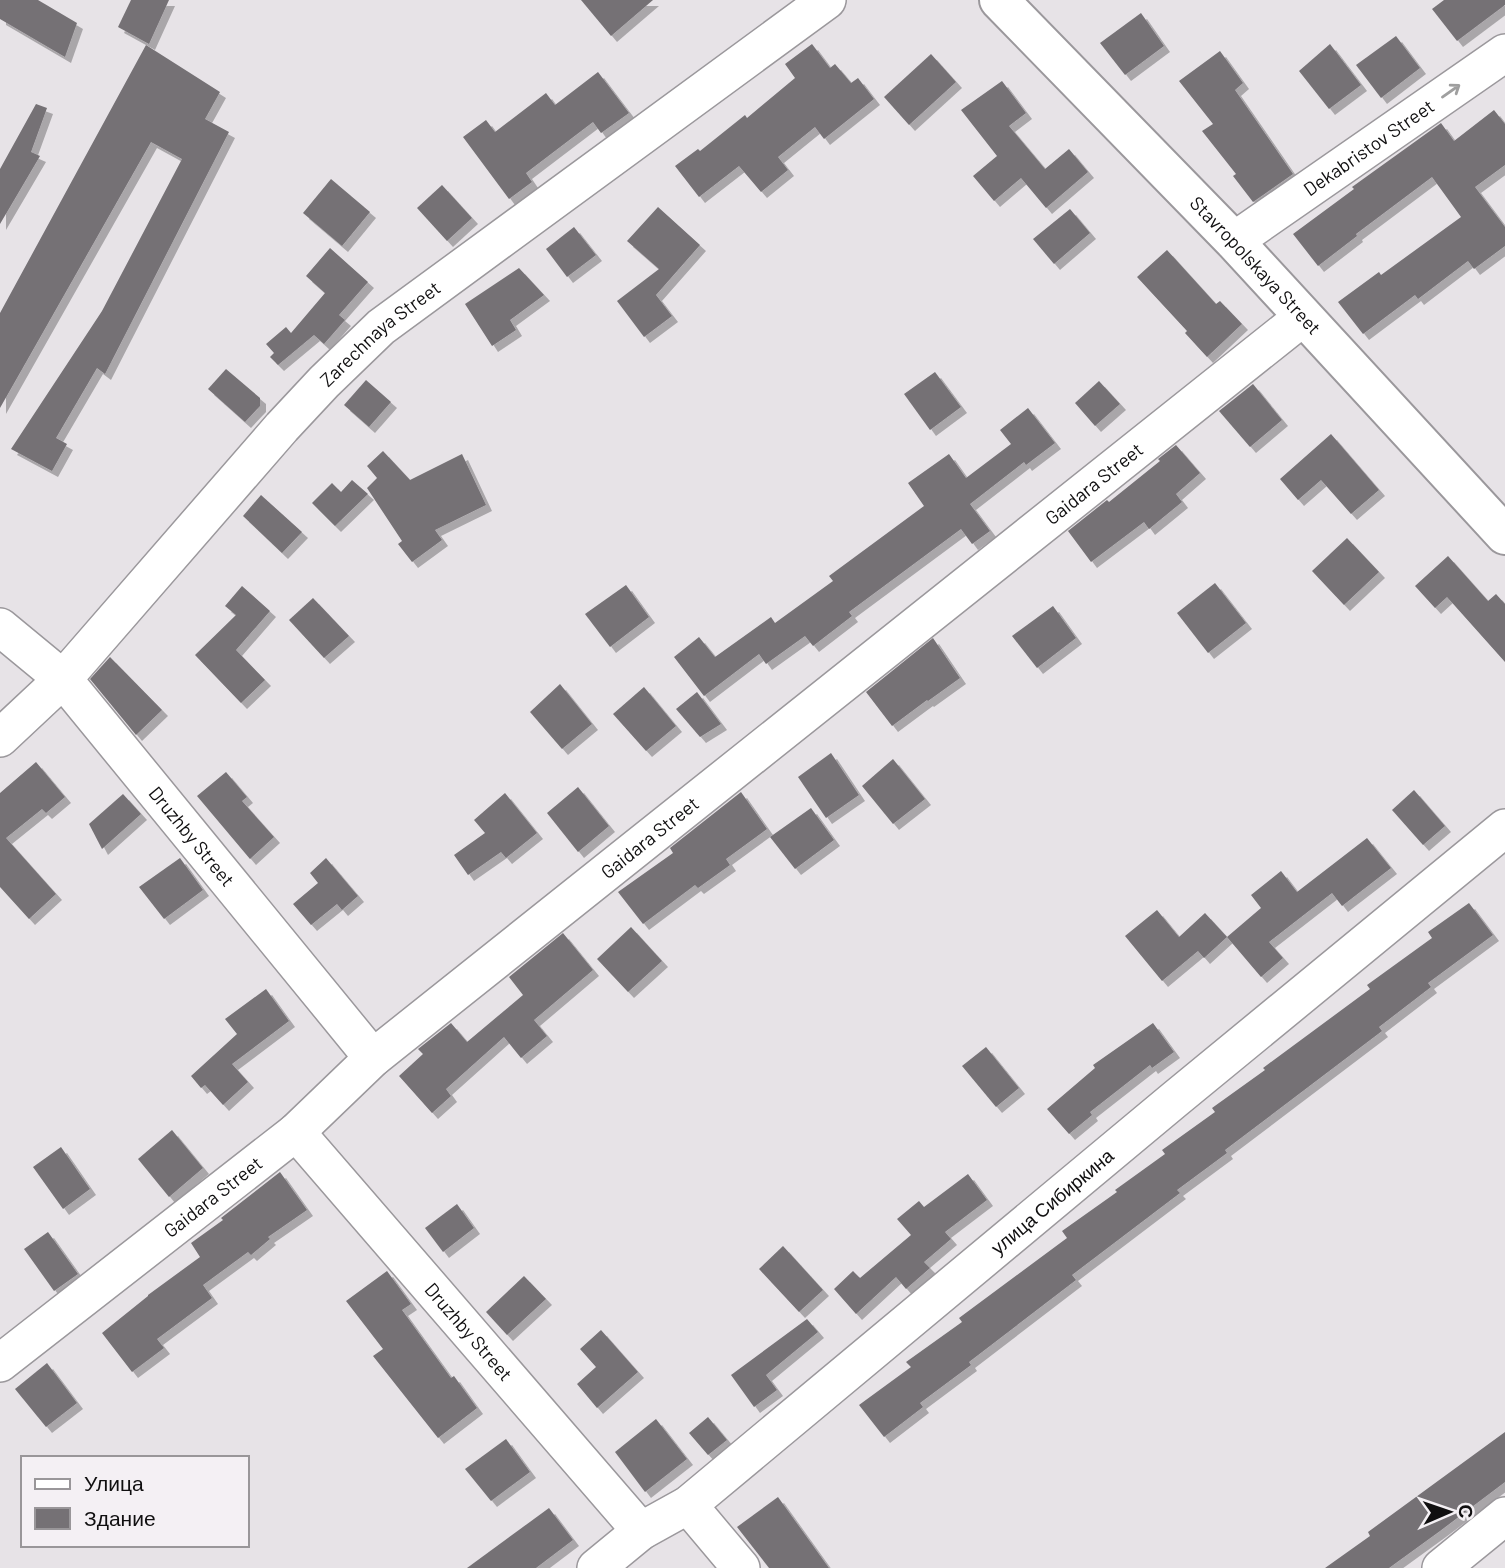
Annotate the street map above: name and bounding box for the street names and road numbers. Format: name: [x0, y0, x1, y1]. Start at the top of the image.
street label: Dekabristov Street: [1299, 94, 1438, 200]
street label: Stavropolskaya Street: [1186, 191, 1326, 339]
street label: Zarechnaya Street: [315, 276, 444, 391]
street label: Gaidara Street: [1040, 437, 1147, 529]
street label: Druzhby Street: [145, 781, 240, 891]
street label: Gaidara Street: [596, 791, 703, 883]
street label: улица Сибиркина: [986, 1143, 1118, 1259]
street label: Gaidara Street: [159, 1151, 266, 1242]
street label: Druzhby Street: [420, 1278, 518, 1385]

